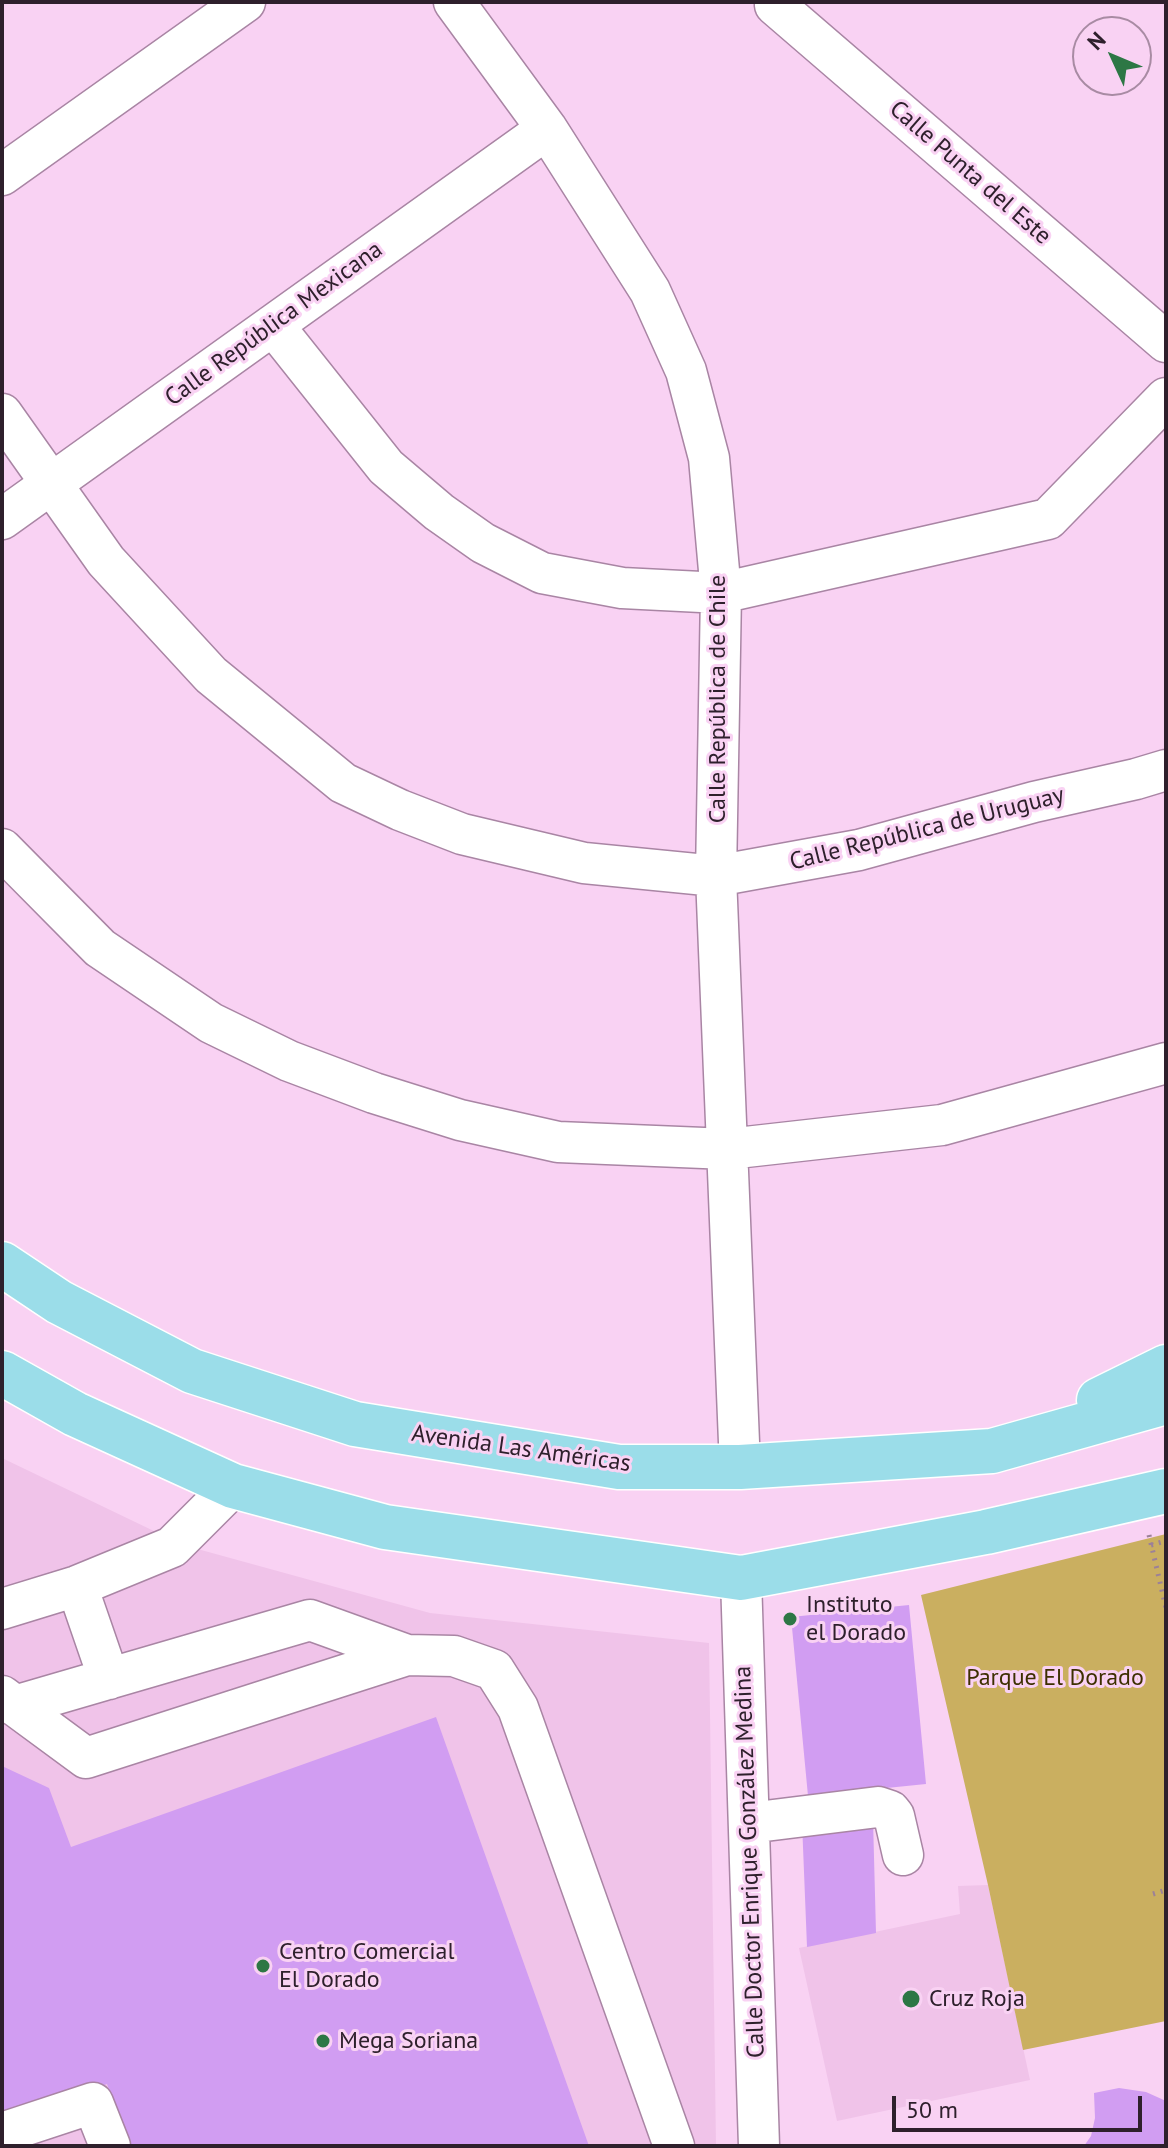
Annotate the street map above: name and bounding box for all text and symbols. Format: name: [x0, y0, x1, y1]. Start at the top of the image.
north arrow: [1072, 16, 1152, 96]
text: N: [1081, 26, 1111, 56]
street label: Calle Punta del Este: [883, 95, 1057, 251]
street label: Calle República Mexicana: [160, 235, 388, 413]
street label: Calle República de Chile: [704, 575, 732, 823]
street label: Calle República de Uruguay: [787, 781, 1067, 877]
street label: Avenida Las Américas: [410, 1419, 632, 1479]
place label: Instituto el Dorado: [806, 1591, 906, 1647]
marker: Instituto el Dorado: [781, 1610, 799, 1628]
park label: Parque El Dorado: [966, 1664, 1144, 1692]
street label: Calle Doctor Enrique González Medina: [729, 1665, 771, 2059]
place label: Centro Comercial El Dorado: [279, 1938, 454, 1994]
marker: Centro Comercial El Dorado: [254, 1957, 272, 1975]
place label: Cruz Roja: [929, 1985, 1025, 2013]
marker: Cruz Roja: [900, 1988, 922, 2010]
place label: Mega Soriana: [339, 2027, 478, 2055]
marker: Mega Soriana: [314, 2032, 332, 2050]
scale bar: [896, 2080, 1146, 2130]
text: 50 m: [906, 2094, 958, 2125]

